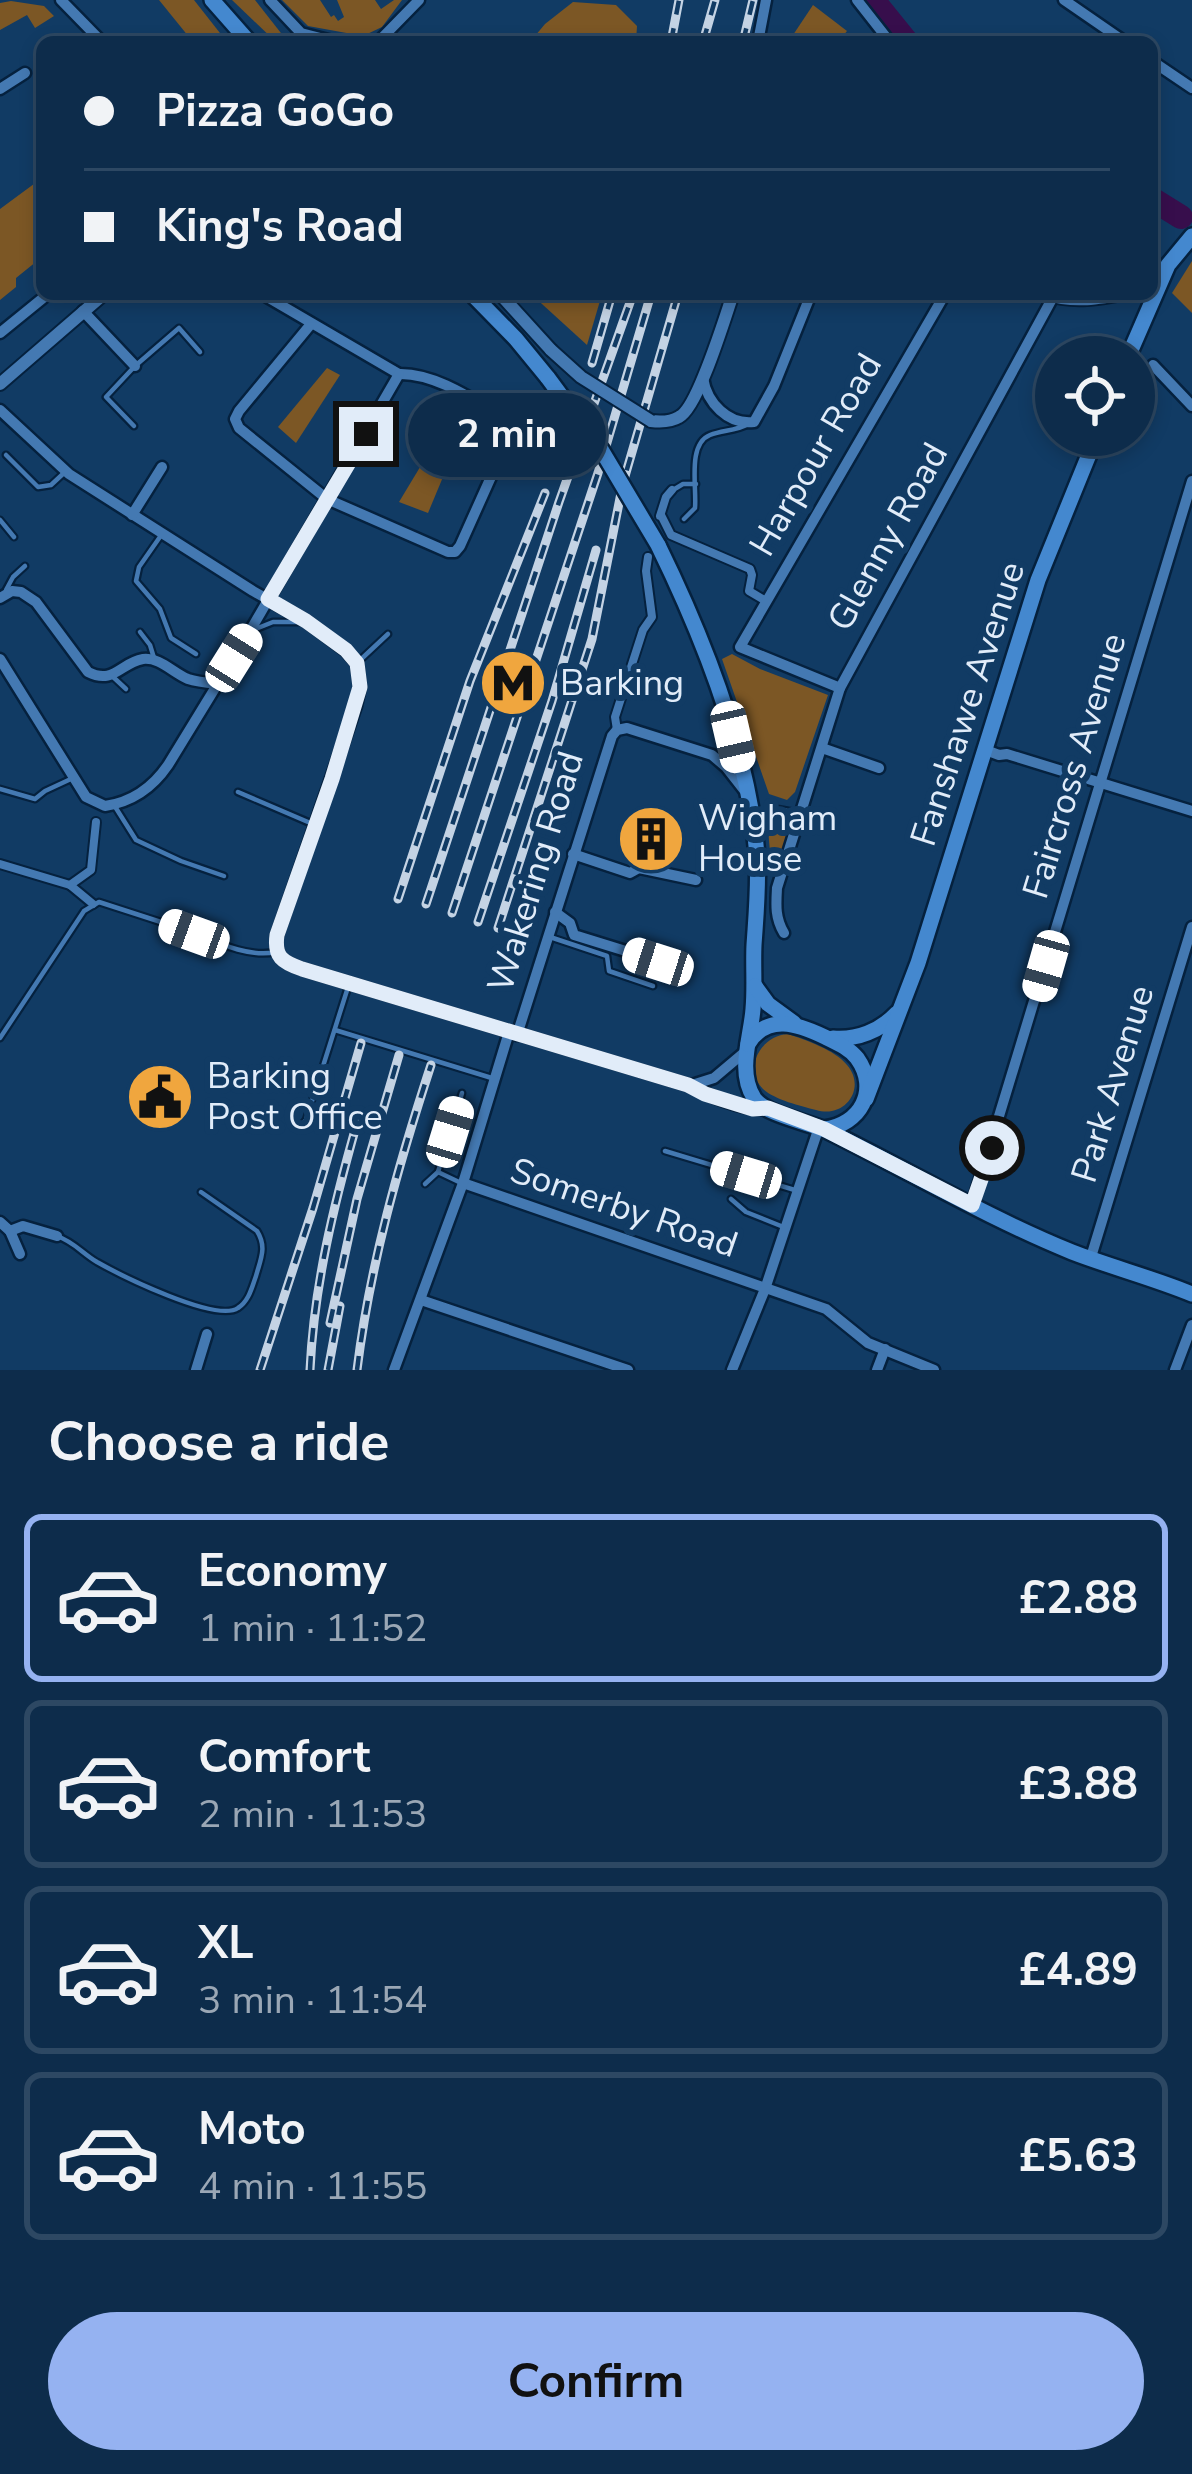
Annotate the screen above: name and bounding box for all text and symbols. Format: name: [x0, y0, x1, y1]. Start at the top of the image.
text: Pizza GoGo: [156, 81, 394, 142]
text: King's Road: [156, 196, 404, 257]
map controls: [1035, 336, 1155, 456]
button: locate: [1035, 336, 1155, 456]
street label: Harpour Road: [738, 345, 894, 565]
callout: 2 min: [408, 392, 606, 476]
route end: [339, 407, 393, 461]
text: 2 min: [457, 408, 557, 461]
street label: Glenny Road: [816, 434, 960, 640]
street label: Fanshawe Avenue: [899, 556, 1037, 852]
car: [200, 618, 268, 698]
street label: Faircross Avenue: [1011, 627, 1139, 905]
metro station icon: Barking: [478, 648, 548, 718]
place label: Barking: [560, 659, 684, 708]
car: [707, 698, 759, 776]
street label: Wakering Road: [476, 746, 596, 998]
place label: Wigham House: [698, 794, 837, 884]
building icon: Wigham House: [616, 804, 686, 874]
car: [154, 905, 234, 963]
car: [1019, 926, 1073, 1006]
car: [618, 934, 698, 990]
street label: Park Avenue: [1060, 979, 1166, 1189]
place label: Barking Post Office: [207, 1052, 383, 1142]
public building icon: Barking Post Office: [125, 1062, 195, 1132]
car: [422, 1092, 478, 1172]
route start: [965, 1121, 1019, 1175]
street label: Somerby Road: [504, 1146, 744, 1270]
car: [706, 1147, 786, 1203]
text: Choose a ride: [48, 1405, 389, 1479]
text: Economy: [198, 1541, 387, 1602]
icon: car: [54, 1544, 162, 1652]
text: £2.88: [1019, 1568, 1138, 1629]
text: 1 min · 11:52: [198, 1602, 427, 1655]
text: Comfort: [198, 1727, 370, 1788]
icon: car: [54, 1730, 162, 1838]
text: £3.88: [1019, 1754, 1138, 1815]
text: 2 min · 11:53: [198, 1788, 427, 1841]
text: XL: [198, 1913, 254, 1974]
icon: car: [54, 1916, 162, 2024]
text: £4.89: [1019, 1940, 1138, 2001]
text: 3 min · 11:54: [198, 1974, 427, 2027]
text: Moto: [198, 2099, 306, 2160]
icon: car: [54, 2102, 162, 2210]
text: £5.63: [1019, 2126, 1138, 2187]
text: 4 min · 11:55: [198, 2160, 427, 2213]
button: Confirm: [48, 2312, 1144, 2450]

